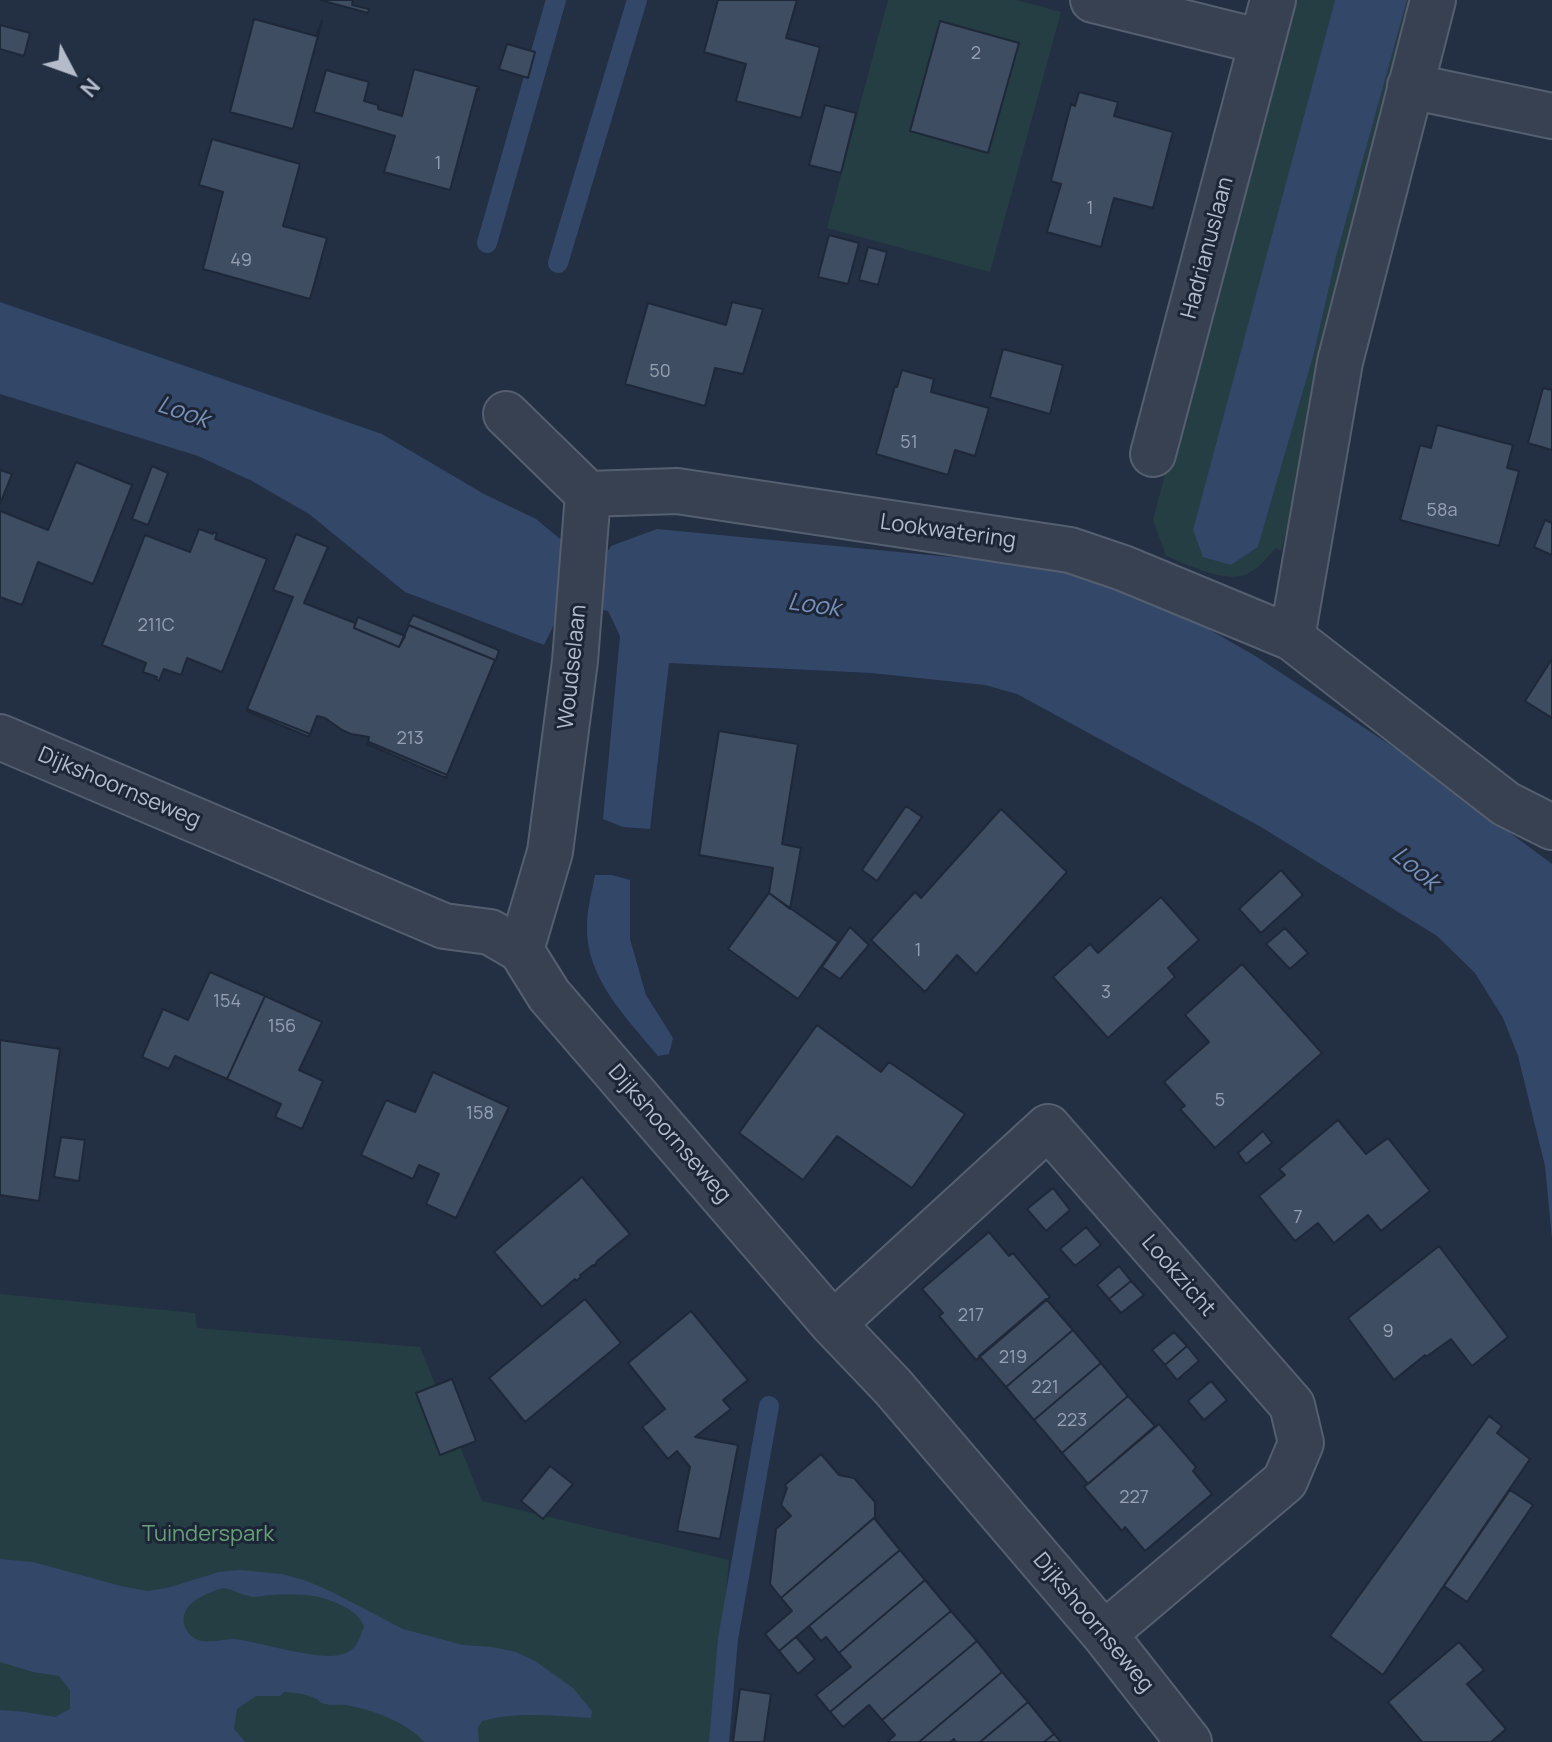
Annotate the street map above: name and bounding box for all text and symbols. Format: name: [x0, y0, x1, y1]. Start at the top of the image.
north arrow: [32, 32, 112, 112]
house number: 2: [971, 43, 981, 65]
text: N: [74, 72, 107, 104]
house number: 1: [434, 153, 442, 175]
street label: Hadrianuslaan: [1176, 174, 1240, 322]
house number: 1: [1086, 198, 1094, 220]
house number: 49: [230, 250, 252, 272]
house number: 50: [649, 361, 671, 383]
water label: Look: [153, 391, 213, 435]
house number: 51: [900, 432, 918, 454]
house number: 58a: [1427, 500, 1457, 522]
street label: Lookwatering: [878, 509, 1018, 555]
water label: Look: [786, 588, 842, 624]
street label: Woudselaan: [553, 603, 593, 731]
house number: 211C: [137, 615, 175, 637]
house number: 213: [396, 728, 424, 750]
street label: Dijkshoornseweg: [34, 742, 204, 834]
water label: Look: [1386, 841, 1444, 897]
house number: 1: [914, 940, 922, 962]
house number: 3: [1101, 982, 1111, 1004]
house number: 154: [213, 991, 241, 1013]
house number: 156: [268, 1016, 296, 1038]
street label: Dijkshoornseweg: [602, 1060, 736, 1208]
house number: 5: [1215, 1090, 1225, 1112]
house number: 158: [466, 1103, 494, 1125]
house number: 7: [1293, 1207, 1303, 1229]
street label: Lookzicht: [1136, 1230, 1220, 1322]
house number: 217: [958, 1305, 984, 1327]
house number: 9: [1382, 1321, 1394, 1343]
house number: 219: [999, 1347, 1027, 1369]
house number: 221: [1031, 1377, 1059, 1399]
house number: 223: [1057, 1410, 1087, 1432]
house number: 227: [1119, 1487, 1149, 1509]
park label: Tuinderspark: [142, 1522, 274, 1548]
street label: Dijkshoornseweg: [1027, 1548, 1159, 1698]

